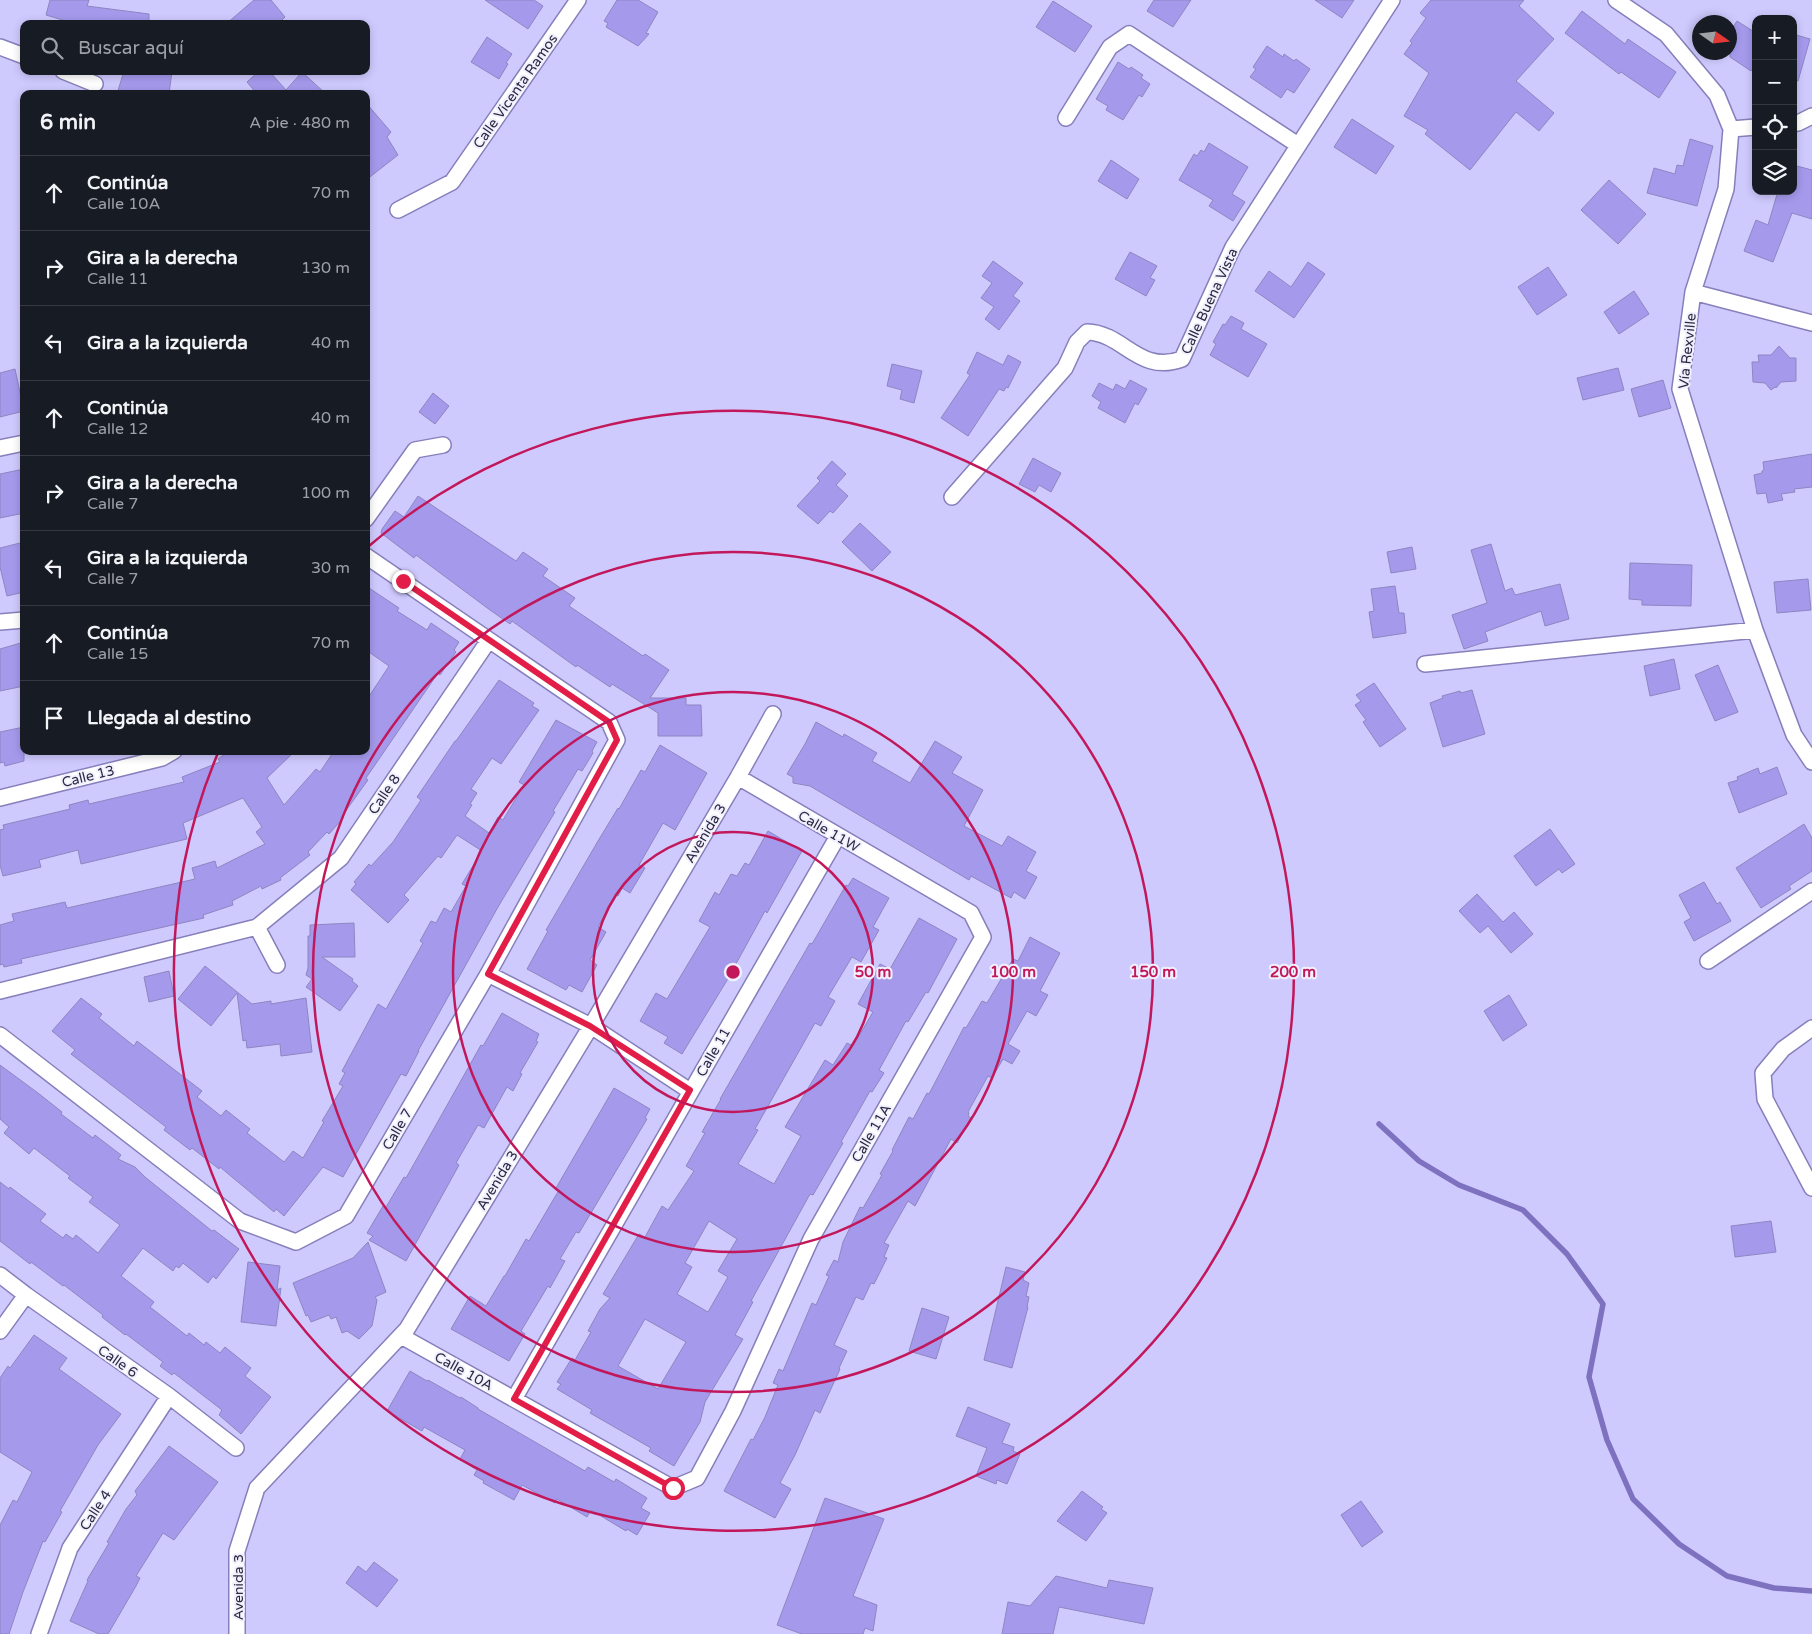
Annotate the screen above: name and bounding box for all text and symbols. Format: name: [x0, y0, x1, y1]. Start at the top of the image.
north arrow: [1692, 15, 1737, 60]
map controls: [1752, 15, 1797, 195]
button: +: [1752, 15, 1797, 60]
search box: [20, 20, 370, 75]
street label: Calle Vicenta Ramos: [470, 31, 561, 152]
icon: search: [38, 34, 66, 62]
text: Buscar aquí: [78, 37, 184, 59]
button: −: [1752, 60, 1797, 105]
button: locate: [1752, 105, 1797, 150]
text: 6 min: [40, 110, 96, 135]
text: A pie · 480 m: [249, 113, 350, 133]
button: layers: [1752, 150, 1797, 195]
text: Continúa: [87, 172, 169, 194]
icon: ahead: [40, 179, 68, 207]
text: 70 m: [311, 183, 350, 203]
text: Calle 10A: [87, 194, 160, 214]
street label: Calle Buena Vista: [1177, 245, 1241, 357]
text: Gira a la derecha: [87, 247, 238, 269]
icon: right: [40, 254, 68, 282]
text: 130 m: [301, 258, 350, 278]
text: Calle 11: [87, 269, 148, 289]
street label: Vía Rexville: [1675, 312, 1700, 390]
icon: left: [40, 329, 68, 357]
text: Gira a la izquierda: [87, 332, 248, 354]
text: 40 m: [311, 333, 350, 353]
text: Continúa: [87, 397, 169, 419]
icon: ahead: [40, 404, 68, 432]
text: 40 m: [311, 408, 350, 428]
text: Calle 12: [87, 419, 148, 439]
text: Gira a la derecha: [87, 472, 238, 494]
icon: right: [40, 479, 68, 507]
text: 100 m: [301, 483, 350, 503]
text: Calle 7: [87, 494, 138, 514]
text: Gira a la izquierda: [87, 547, 248, 569]
icon: left: [40, 554, 68, 582]
text: 30 m: [311, 558, 350, 578]
text: Calle 7: [87, 569, 138, 589]
route end: [392, 570, 415, 593]
text: Continúa: [87, 622, 169, 644]
icon: ahead: [40, 629, 68, 657]
text: 70 m: [311, 633, 350, 653]
text: Calle 15: [87, 644, 148, 664]
icon: arrive: [40, 704, 68, 732]
text: Llegada al destino: [87, 707, 251, 729]
street label: Calle 13: [60, 762, 116, 791]
street label: Calle 8: [365, 771, 404, 818]
street label: Avenida 3: [681, 800, 730, 866]
street label: Calle 11W: [795, 807, 862, 856]
centre of rings: [724, 963, 742, 981]
text: 50 m: [855, 963, 891, 981]
text: 100 m: [990, 963, 1036, 981]
text: 150 m: [1130, 963, 1176, 981]
text: 200 m: [1270, 963, 1316, 981]
street label: Calle 11: [693, 1025, 734, 1080]
street label: Calle 11A: [848, 1101, 895, 1165]
street label: Calle 7: [379, 1106, 416, 1153]
street label: Avenida 3: [473, 1147, 522, 1213]
street label: Calle 6: [94, 1342, 141, 1381]
street label: Calle 10A: [432, 1348, 496, 1394]
route start: [662, 1477, 685, 1500]
street label: Calle 4: [76, 1487, 115, 1534]
street label: Avenida 3: [230, 1554, 247, 1620]

